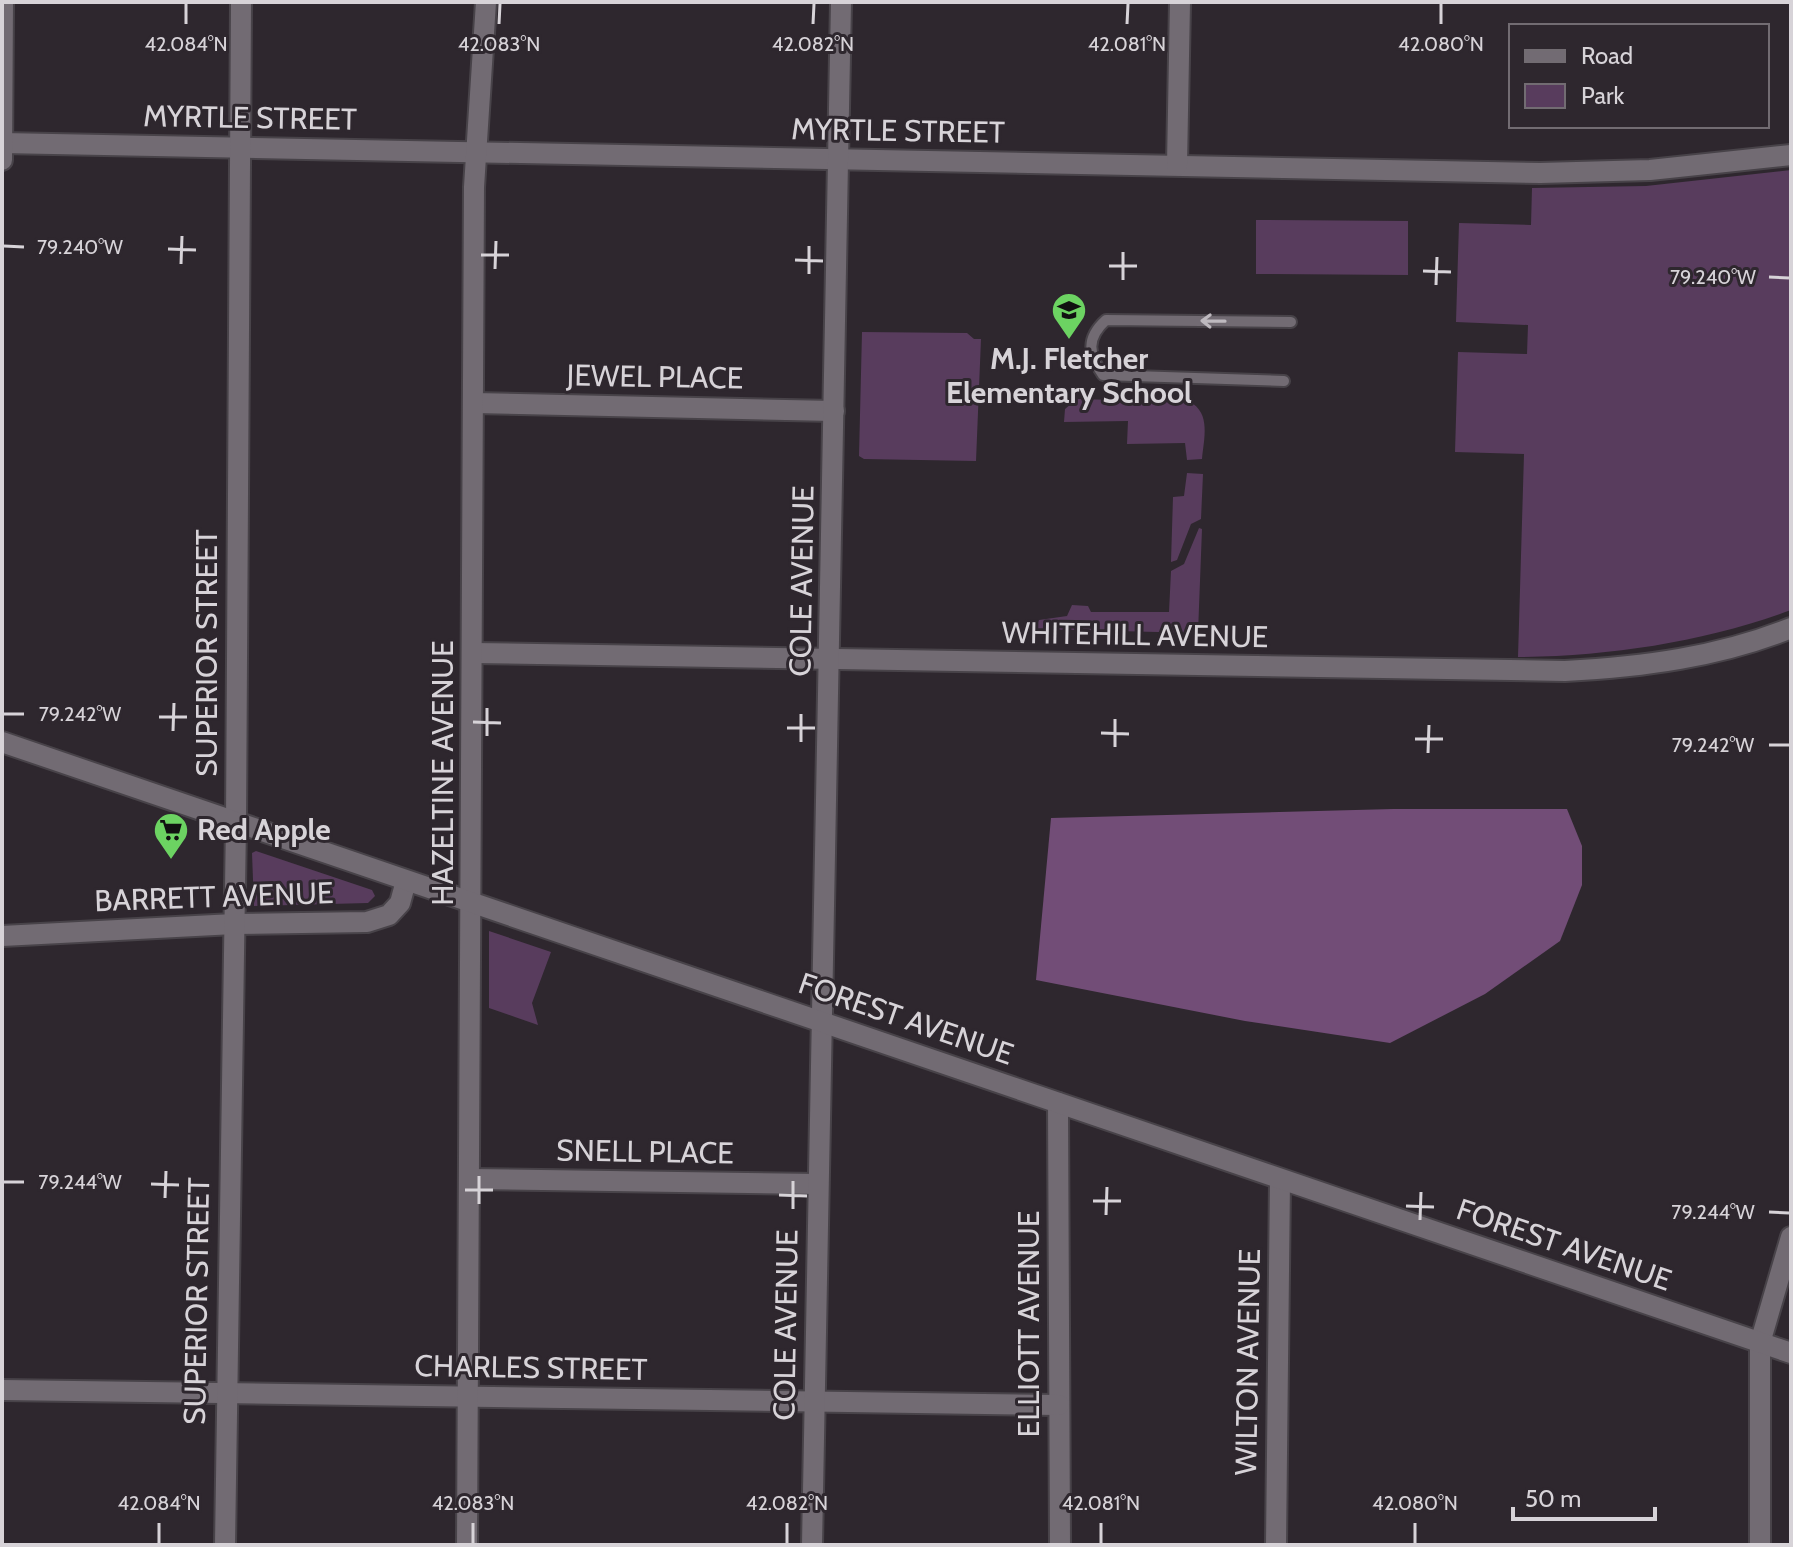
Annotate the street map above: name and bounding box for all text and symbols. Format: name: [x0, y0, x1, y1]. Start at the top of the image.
legend: [1509, 24, 1769, 128]
text: 42.084°N: [144, 32, 228, 56]
text: 42.083°N: [458, 32, 540, 56]
text: 42.082°N: [772, 32, 854, 56]
text: 42.081°N: [1088, 32, 1166, 56]
text: 42.080°N: [1398, 32, 1484, 56]
text: Road: [1581, 41, 1633, 70]
text: Park: [1581, 81, 1624, 110]
street label: MYRTLE STREET: [143, 97, 357, 138]
street label: MYRTLE STREET: [791, 110, 1005, 151]
text: 79.240°W: [37, 235, 123, 259]
text: 79.240°W: [1670, 265, 1756, 289]
school or university icon: M.J. Fletcher Elementary School: [1050, 291, 1088, 341]
one-way arrow: [1200, 313, 1227, 329]
place label: M.J. Fletcher Elementary School: [946, 340, 1192, 411]
street label: JEWEL PLACE: [565, 356, 744, 397]
street label: COLE AVENUE: [781, 485, 822, 677]
street label: SUPERIOR STREET: [188, 529, 225, 777]
street label: WHITEHILL AVENUE: [1001, 614, 1269, 655]
street label: HAZELTINE AVENUE: [424, 640, 461, 906]
text: 79.242°W: [39, 702, 121, 726]
text: 79.242°W: [1672, 733, 1754, 757]
supermarket icon: Red Apple: [152, 811, 190, 861]
place label: Red Apple: [197, 811, 331, 848]
street label: BARRETT AVENUE: [94, 874, 334, 919]
street label: FOREST AVENUE: [794, 964, 1019, 1073]
street label: SNELL PLACE: [556, 1131, 734, 1172]
text: 79.244°W: [38, 1170, 122, 1194]
street label: SUPERIOR STREET: [176, 1177, 217, 1425]
street label: FOREST AVENUE: [1452, 1190, 1677, 1299]
text: 79.244°W: [1671, 1200, 1755, 1224]
street label: ELLIOTT AVENUE: [1010, 1211, 1047, 1437]
street label: COLE AVENUE: [765, 1229, 806, 1421]
street label: WILTON AVENUE: [1227, 1248, 1268, 1476]
street label: CHARLES STREET: [414, 1347, 648, 1388]
scale bar: [1513, 1471, 1655, 1521]
text: 50 m: [1525, 1484, 1581, 1513]
text: 42.084°N: [117, 1491, 201, 1515]
text: 42.083°N: [432, 1491, 514, 1515]
text: 42.082°N: [746, 1491, 828, 1515]
text: 42.081°N: [1062, 1491, 1140, 1515]
text: 42.080°N: [1372, 1491, 1458, 1515]

